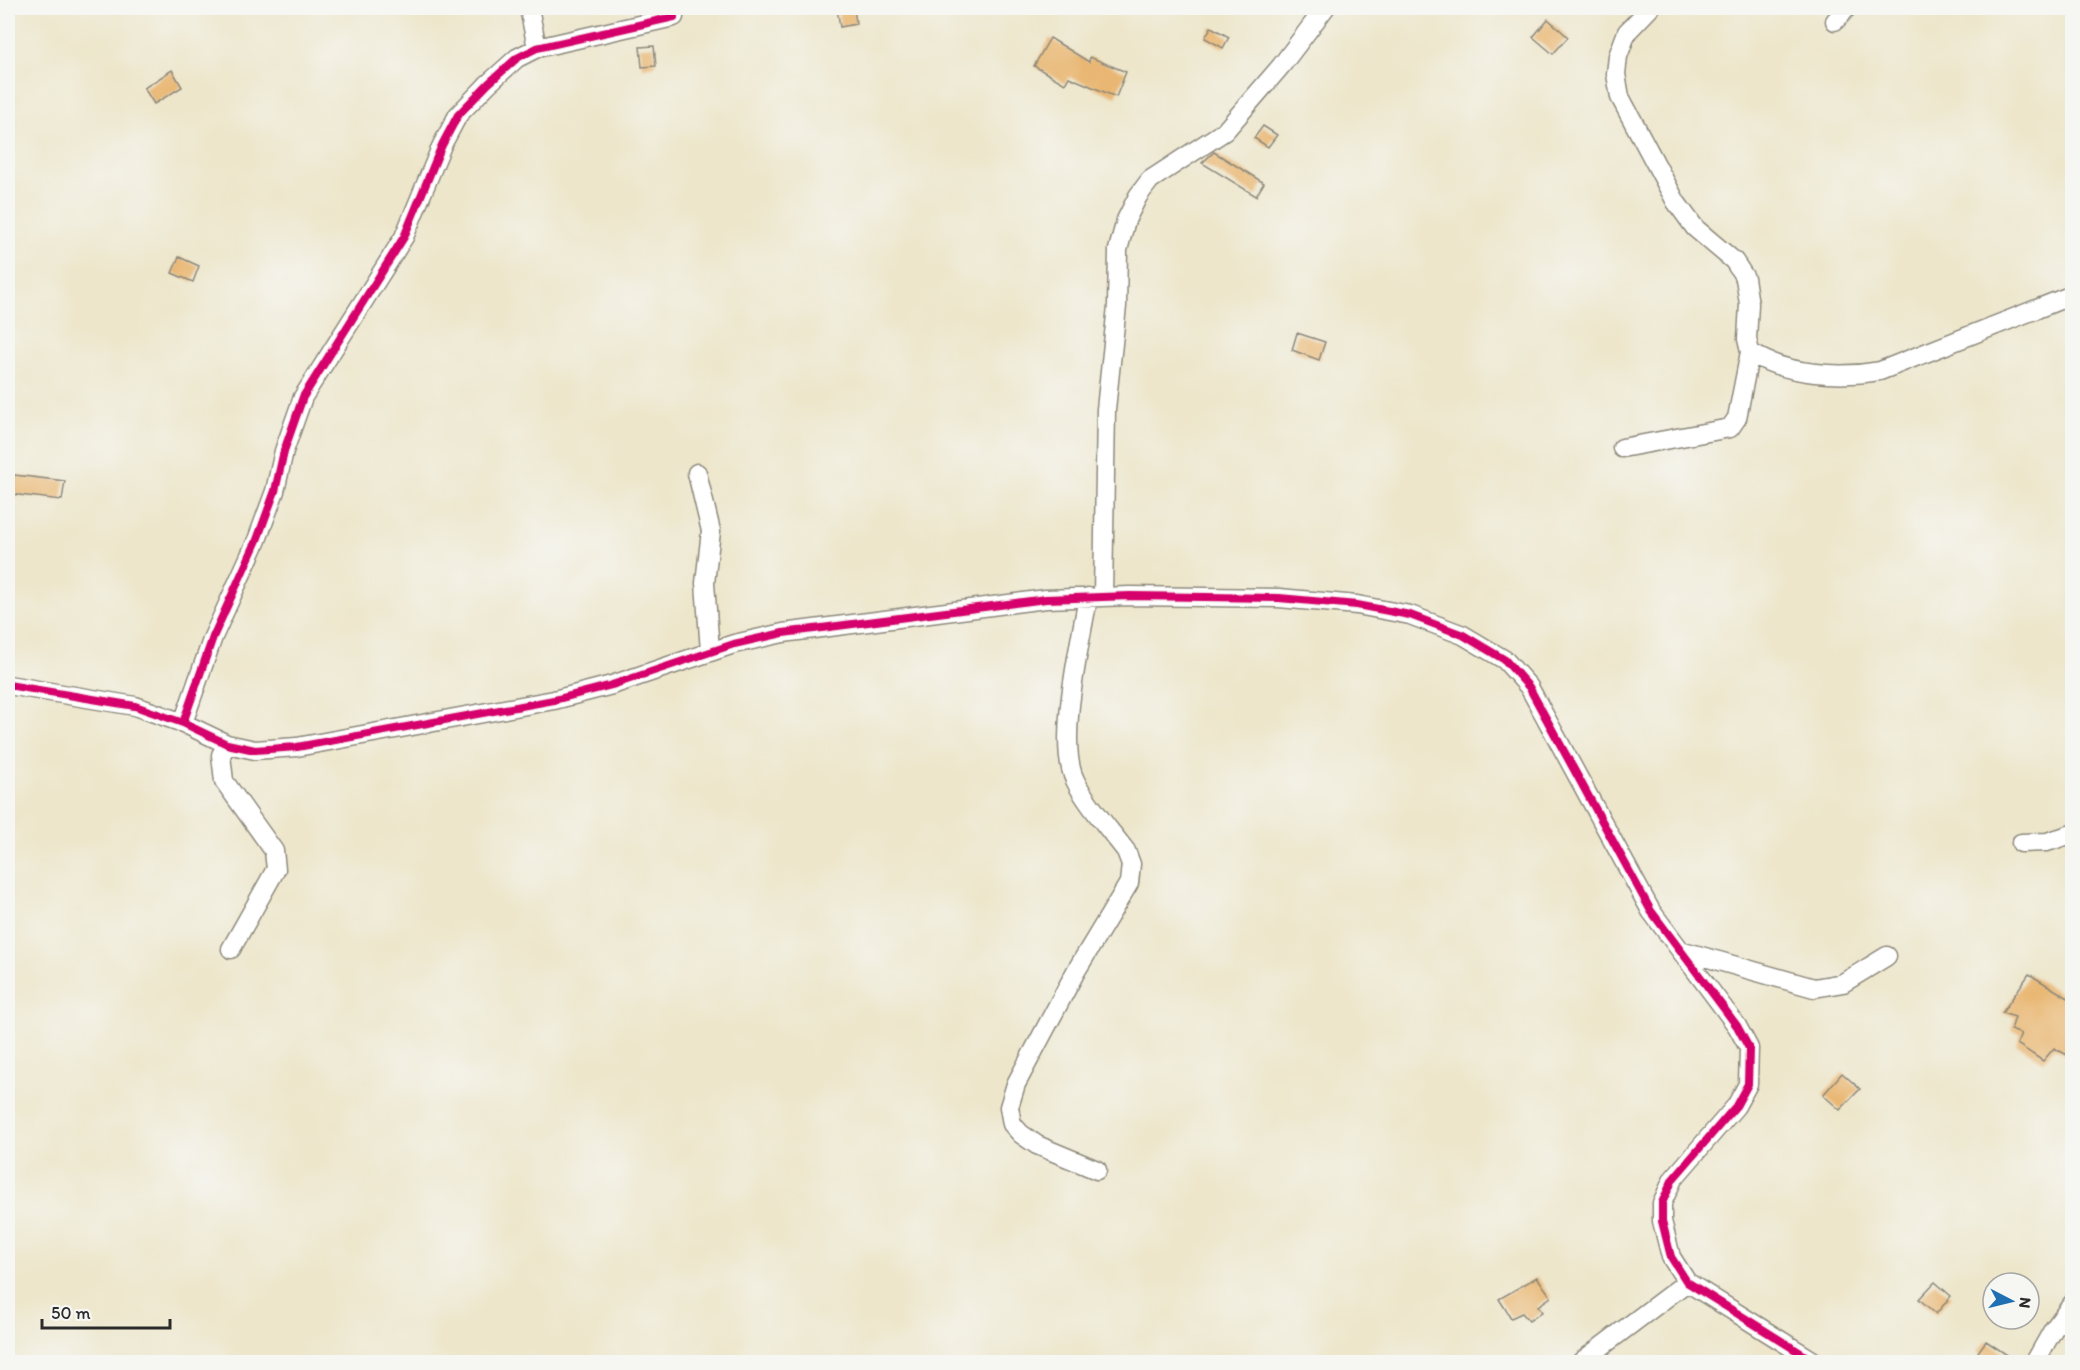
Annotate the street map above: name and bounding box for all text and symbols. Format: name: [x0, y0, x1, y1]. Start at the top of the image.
north arrow: [1981, 1271, 2041, 1331]
scale bar: [42, 1292, 170, 1330]
text: N: [2015, 1296, 2035, 1309]
text: 50 m: [51, 1302, 91, 1324]

